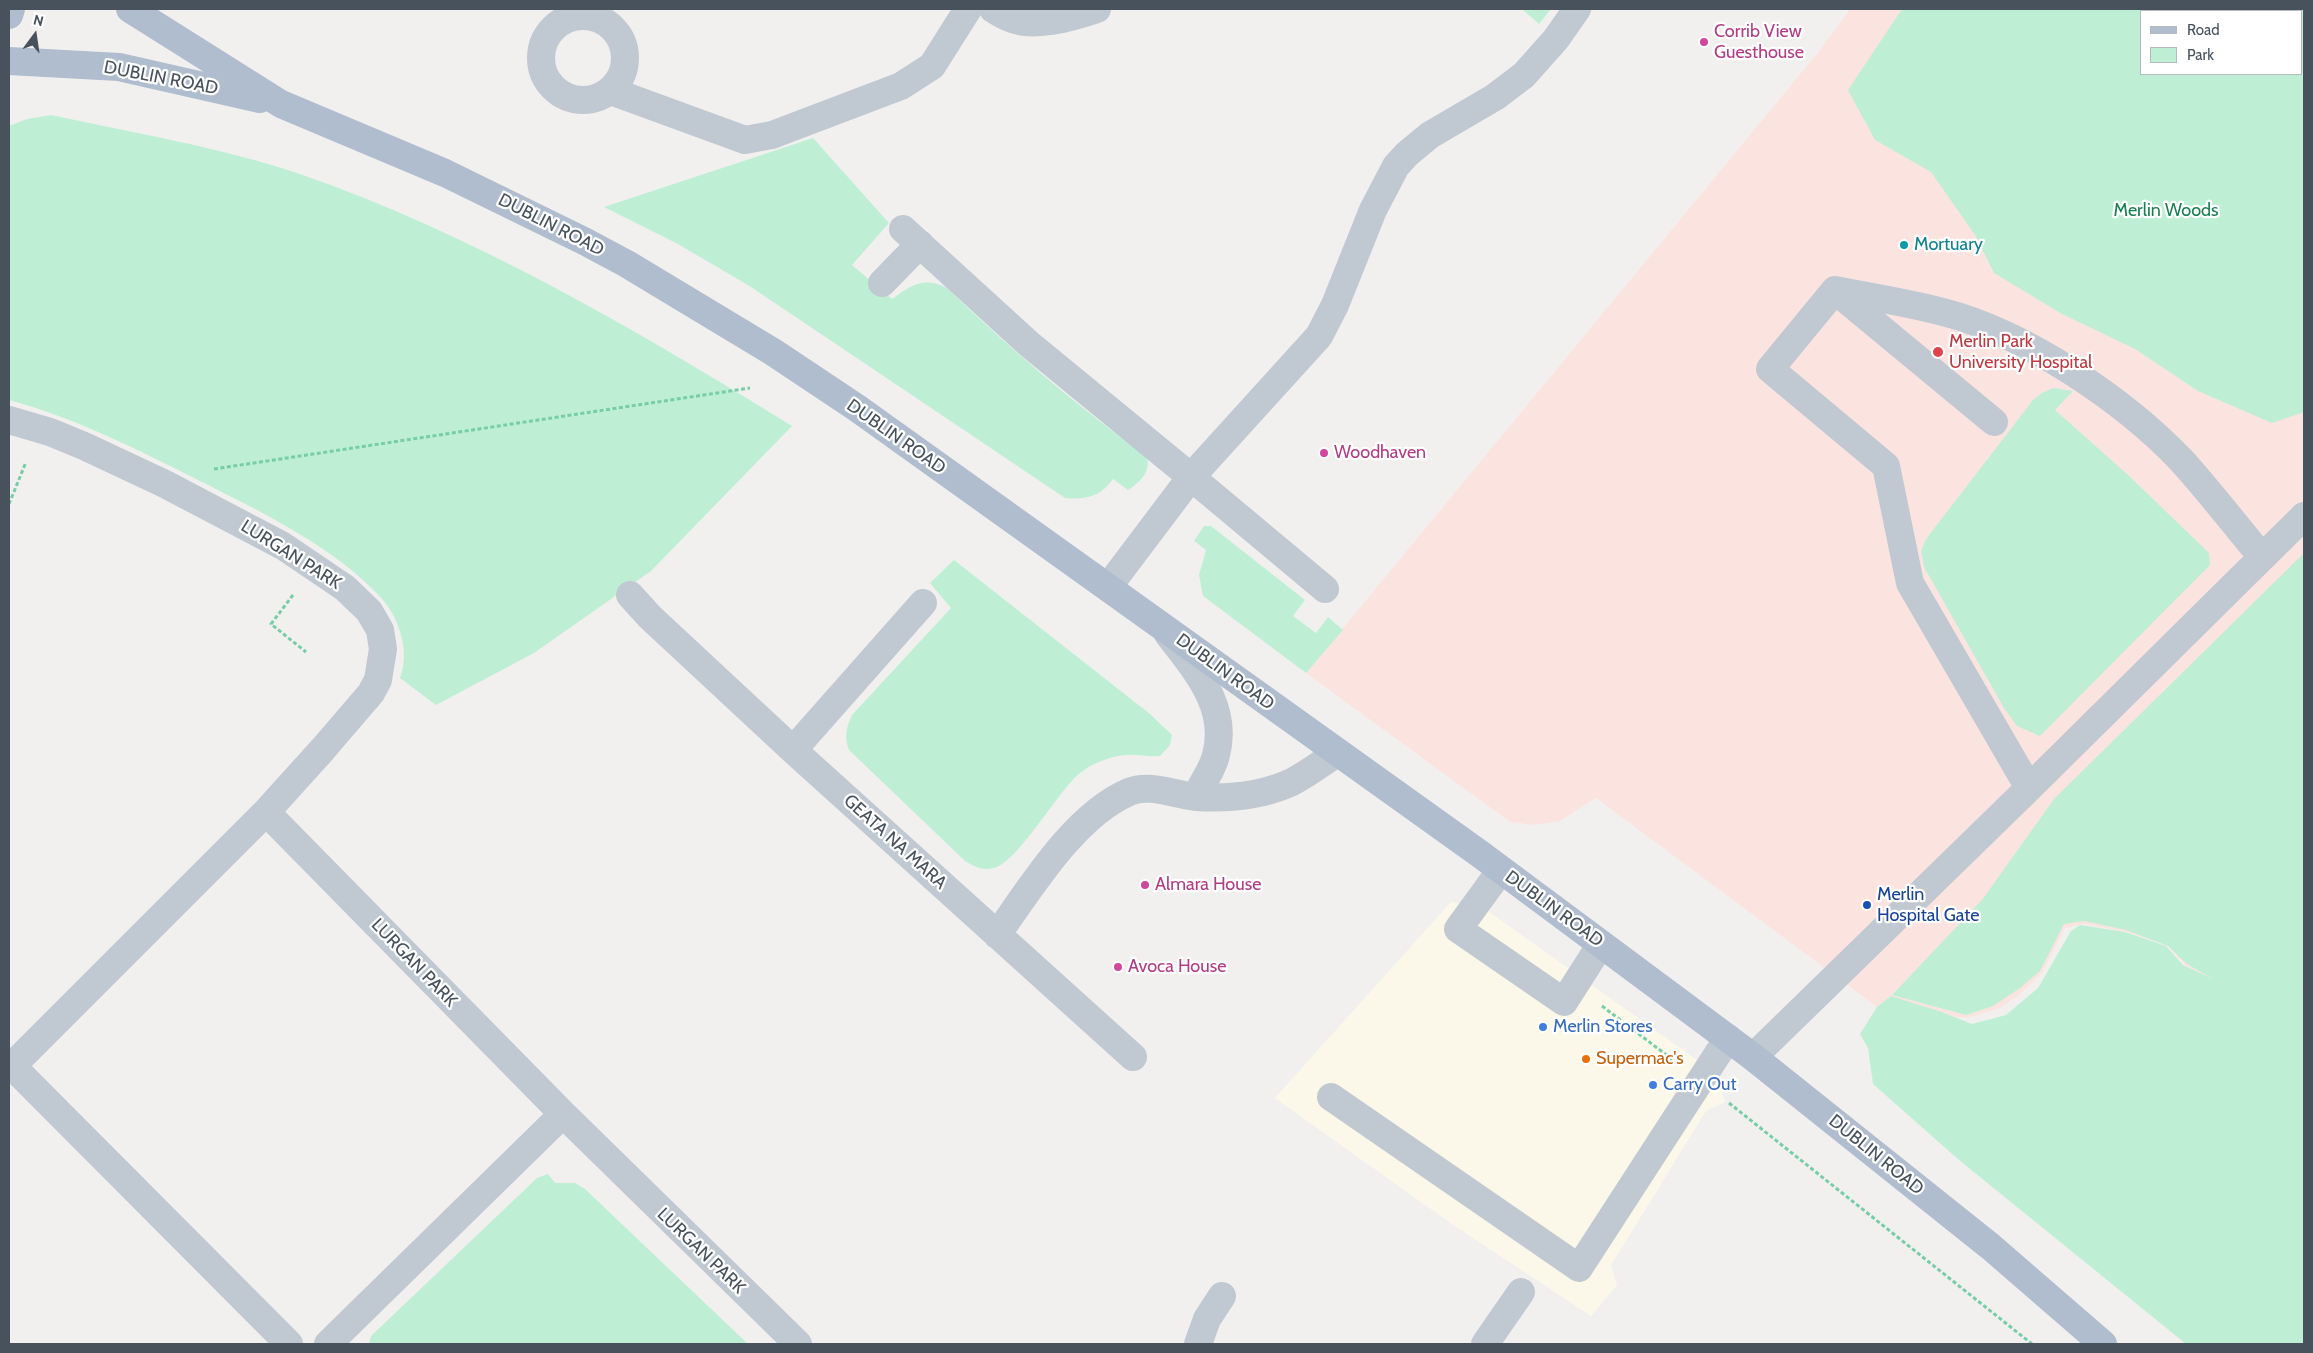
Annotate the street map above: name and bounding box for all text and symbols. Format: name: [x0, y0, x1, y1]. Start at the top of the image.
north arrow: [10, 10, 60, 60]
legend: [2140, 10, 2303, 75]
text: N: [32, 11, 46, 30]
place label: Corrib View Guesthouse: [1714, 21, 1804, 64]
text: Road: [2187, 21, 2220, 39]
marker: Corrib View Guesthouse: [1698, 36, 1710, 48]
text: Park: [2187, 46, 2214, 64]
street label: DUBLIN ROAD: [102, 56, 220, 100]
street label: DUBLIN ROAD: [494, 189, 608, 261]
park label: Merlin Woods: [2113, 200, 2219, 222]
place label: Mortuary: [1914, 234, 1983, 256]
marker: Mortuary: [1898, 239, 1910, 251]
place label: Merlin Park University Hospital: [1949, 331, 2092, 374]
marker: Merlin Park University Hospital: [1931, 345, 1945, 359]
street label: DUBLIN ROAD: [842, 395, 950, 479]
place label: Woodhaven: [1334, 442, 1426, 464]
marker: Woodhaven: [1318, 447, 1330, 459]
street label: LURGAN PARK: [237, 516, 345, 594]
street label: DUBLIN ROAD: [1172, 629, 1278, 715]
street label: GEATA NA MARA: [839, 790, 951, 894]
street label: DUBLIN ROAD: [1501, 866, 1607, 952]
place label: Almara House: [1155, 874, 1261, 896]
marker: Almara House: [1139, 879, 1151, 891]
place label: Merlin Hospital Gate: [1877, 884, 1979, 926]
marker: Merlin Hospital Gate: [1861, 899, 1873, 911]
street label: LURGAN PARK: [367, 914, 461, 1012]
place label: Avoca House: [1128, 956, 1226, 978]
marker: Avoca House: [1112, 961, 1124, 973]
place label: Merlin Stores: [1553, 1016, 1653, 1038]
marker: Merlin Stores: [1537, 1021, 1549, 1033]
place label: Supermac's: [1596, 1048, 1684, 1070]
marker: Supermac's: [1580, 1053, 1592, 1065]
place label: Carry Out: [1663, 1074, 1737, 1096]
marker: Carry Out: [1647, 1079, 1659, 1091]
street label: DUBLIN ROAD: [1824, 1110, 1928, 1200]
street label: LURGAN PARK: [652, 1204, 750, 1298]

